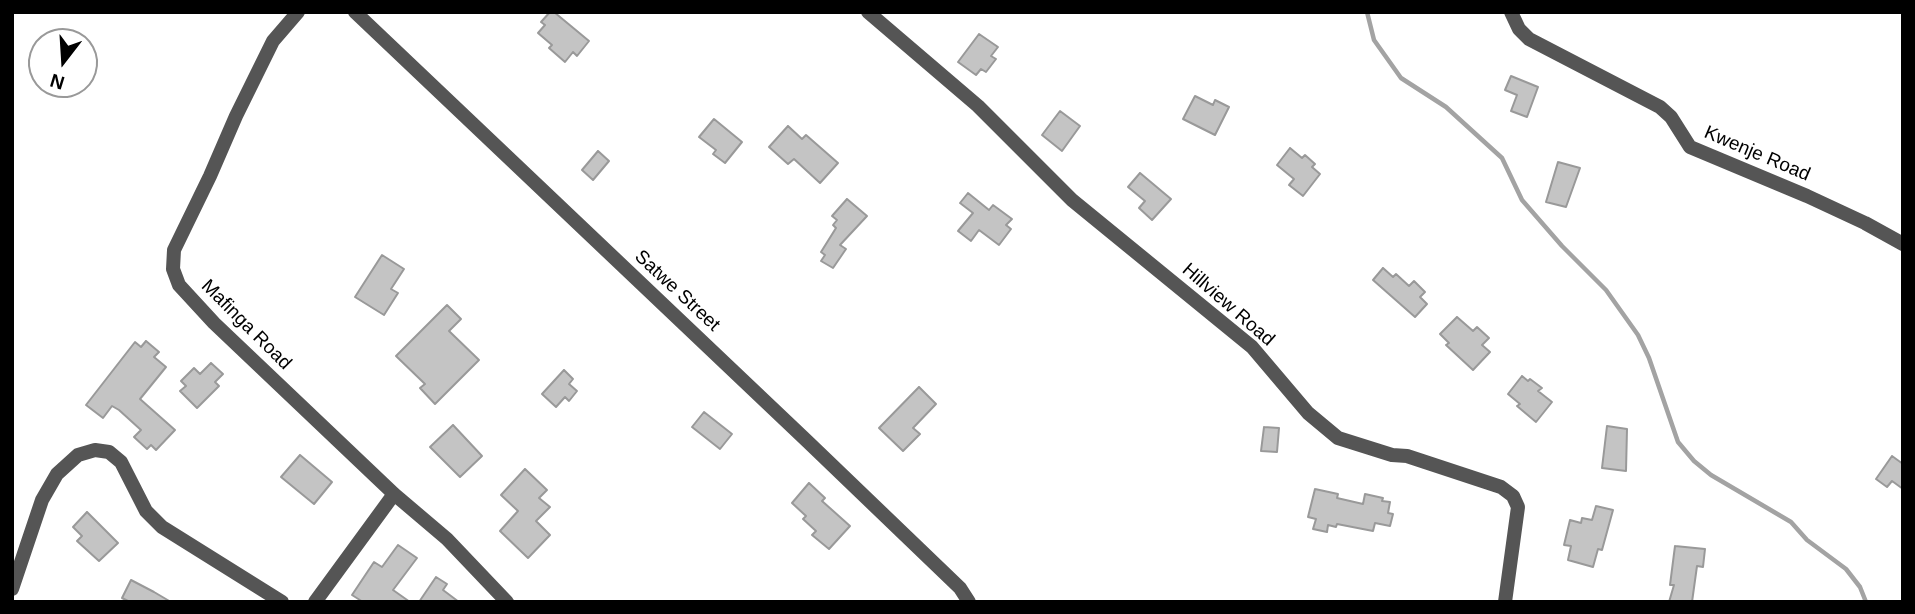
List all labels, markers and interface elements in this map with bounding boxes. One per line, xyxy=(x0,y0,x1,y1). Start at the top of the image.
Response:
north arrow xyxy=(28,28,98,98)
text: N xyxy=(48,70,67,94)
street label: Kwenje Road xyxy=(1701,121,1813,187)
street label: Satwe Street xyxy=(629,246,725,336)
street label: Hillview Road xyxy=(1177,259,1279,351)
street label: Mafinga Road xyxy=(196,275,296,375)

